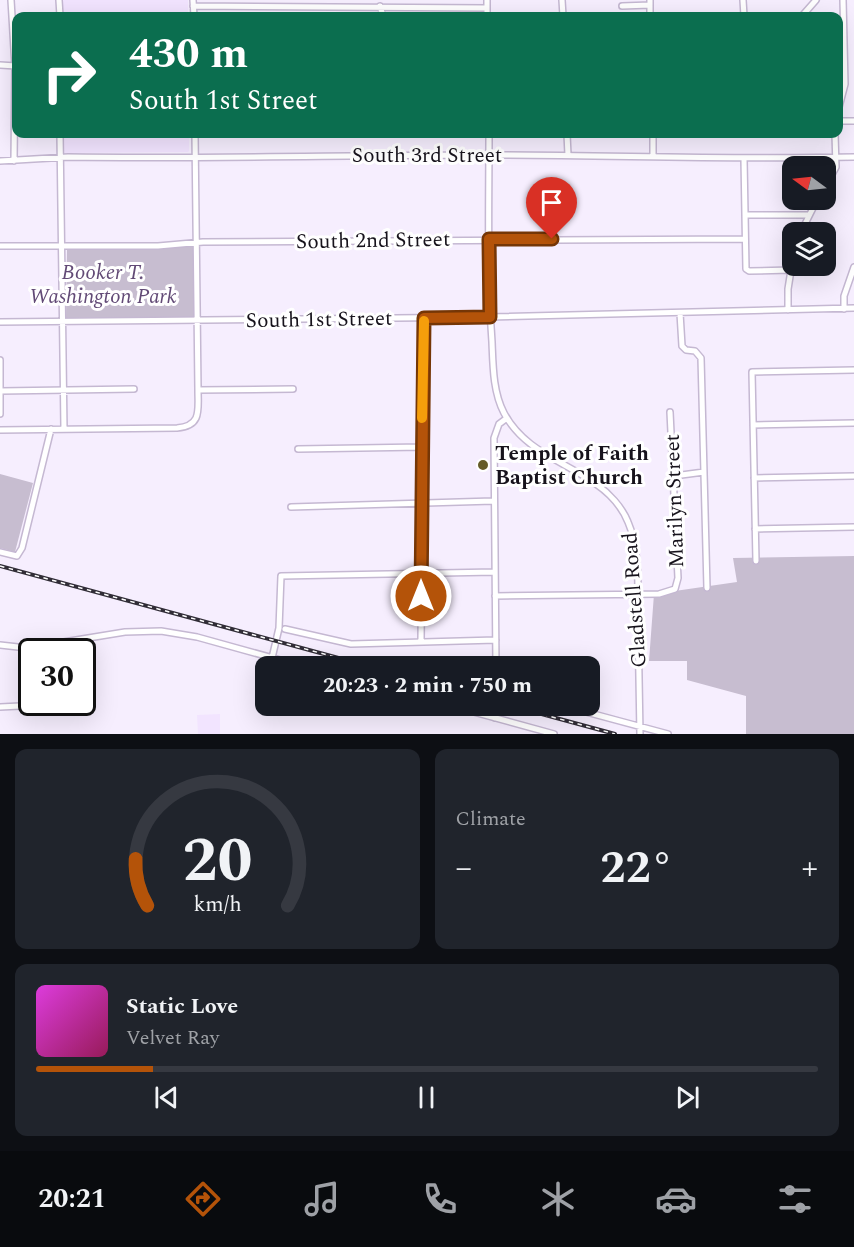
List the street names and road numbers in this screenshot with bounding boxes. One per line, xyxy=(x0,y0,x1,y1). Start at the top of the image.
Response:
street label: South 3rd Street xyxy=(352,140,502,172)
street label: South 2nd Street xyxy=(296,224,450,258)
street label: South 1st Street xyxy=(245,303,393,337)
street label: Marilyn Street xyxy=(657,433,693,569)
street label: Gladstell Road xyxy=(614,531,656,669)

